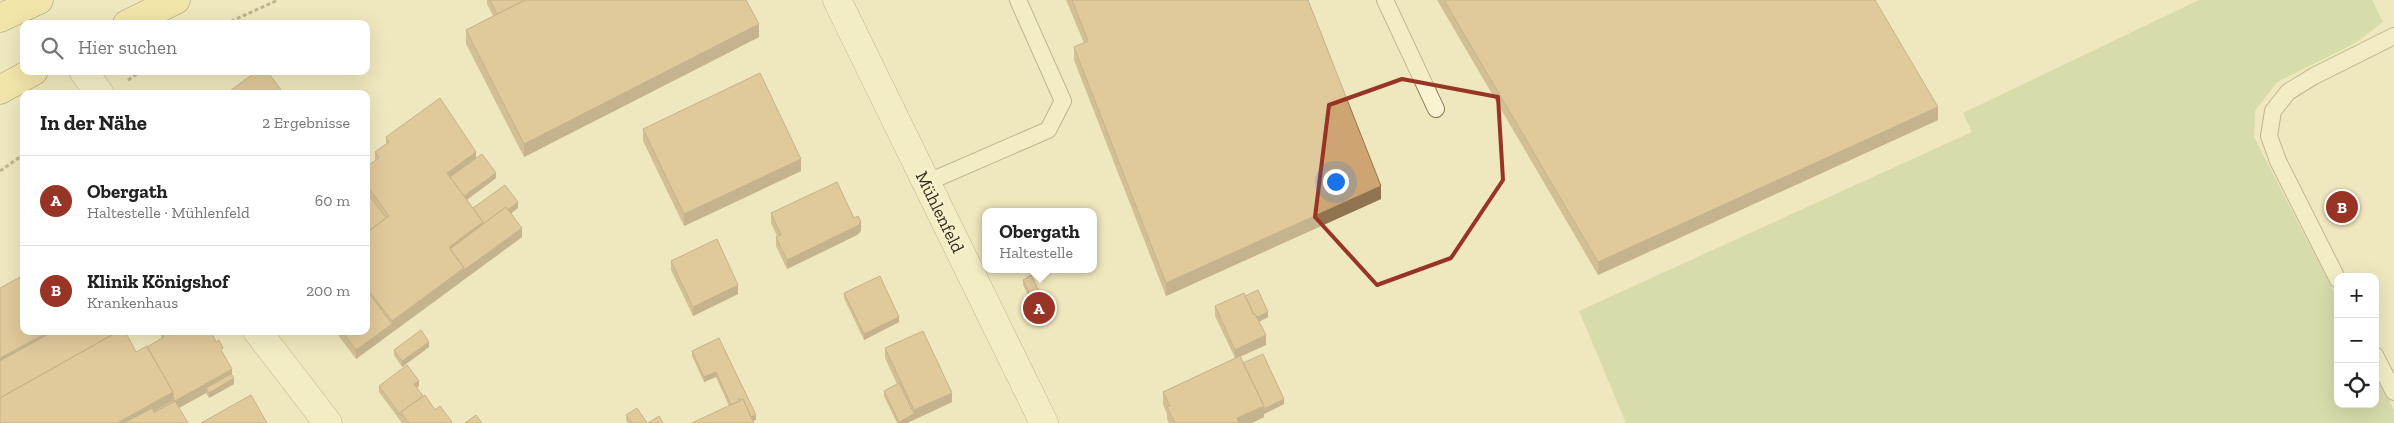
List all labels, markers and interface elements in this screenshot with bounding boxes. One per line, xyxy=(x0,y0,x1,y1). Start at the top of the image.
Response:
search box xyxy=(20,20,370,75)
icon: search xyxy=(38,34,66,62)
text: Hier suchen xyxy=(78,36,177,59)
text: In der Nähe xyxy=(40,110,147,135)
text: 2 Ergebnisse xyxy=(262,113,350,132)
street label: Mühlenfeld xyxy=(911,168,969,256)
your location xyxy=(1323,169,1349,195)
text: Obergath xyxy=(87,180,168,203)
pin: B xyxy=(2326,188,2358,226)
text: A xyxy=(51,191,62,210)
text: 60 m xyxy=(315,191,350,210)
text: Haltestelle · Mühlenfeld xyxy=(87,203,250,222)
popup xyxy=(982,208,1097,273)
text: Obergath xyxy=(999,220,1080,243)
text: Haltestelle xyxy=(999,243,1073,262)
text: Klinik Königshof xyxy=(87,270,228,293)
map controls xyxy=(2334,273,2379,408)
button: + xyxy=(2334,273,2379,318)
text: B xyxy=(51,281,61,300)
text: 200 m xyxy=(306,281,350,300)
pin: A xyxy=(1023,289,1055,327)
text: Krankenhaus xyxy=(87,293,178,312)
button: − xyxy=(2334,318,2379,363)
button: locate xyxy=(2334,363,2379,408)

